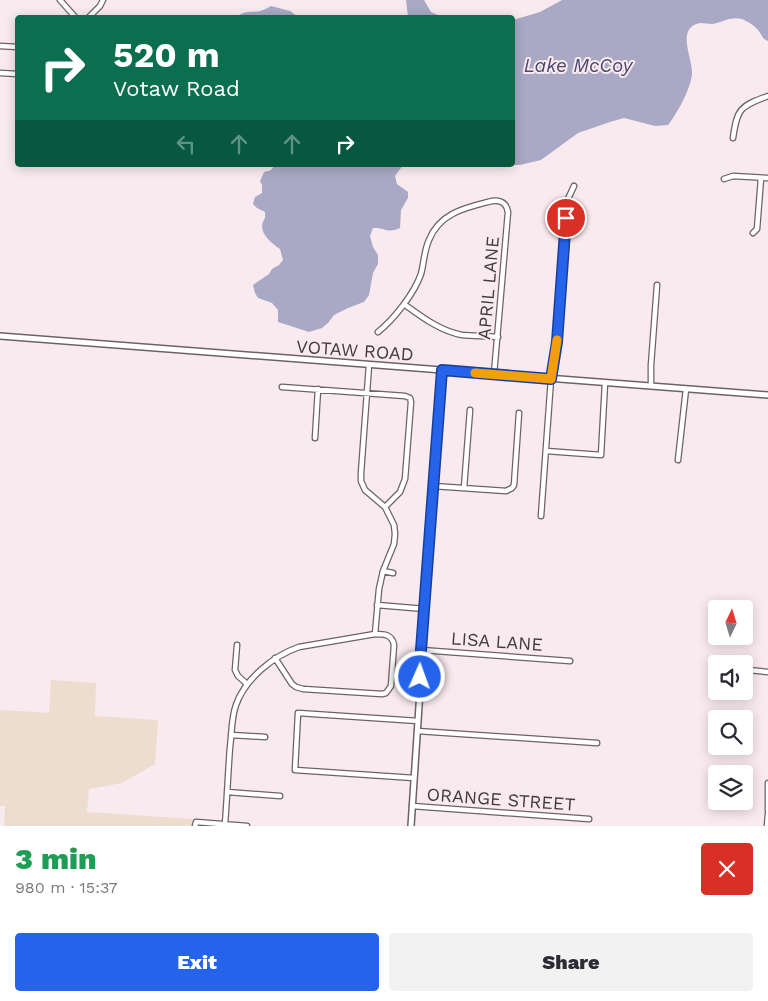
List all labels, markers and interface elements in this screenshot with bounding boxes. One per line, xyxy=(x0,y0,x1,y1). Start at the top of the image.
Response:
text: 520 m xyxy=(113,34,220,76)
icon: right xyxy=(30,35,95,100)
water label: Lake McCoy xyxy=(524,54,634,77)
text: Votaw Road xyxy=(113,76,240,101)
icon: left xyxy=(172,130,200,158)
icon: ahead xyxy=(225,130,253,158)
icon: ahead xyxy=(278,130,306,158)
icon: right xyxy=(331,130,359,158)
pin xyxy=(545,197,587,239)
icon: arrive xyxy=(552,204,580,232)
street label: APRIL LANE xyxy=(473,235,503,341)
street label: VOTAW ROAD xyxy=(296,335,414,365)
north arrow xyxy=(708,600,752,645)
map controls xyxy=(708,600,753,810)
street label: LISA LANE xyxy=(450,627,544,655)
position arrow xyxy=(393,650,445,702)
button: sound xyxy=(708,655,753,700)
button: search xyxy=(708,710,753,755)
button: layers xyxy=(708,765,753,810)
street label: ORANGE STREET xyxy=(426,783,576,815)
text: 3 min xyxy=(15,841,97,876)
button: close xyxy=(701,843,753,895)
text: 980 m · 15:37 xyxy=(15,878,118,897)
button: Exit xyxy=(15,933,379,991)
button: Share xyxy=(389,933,753,991)

